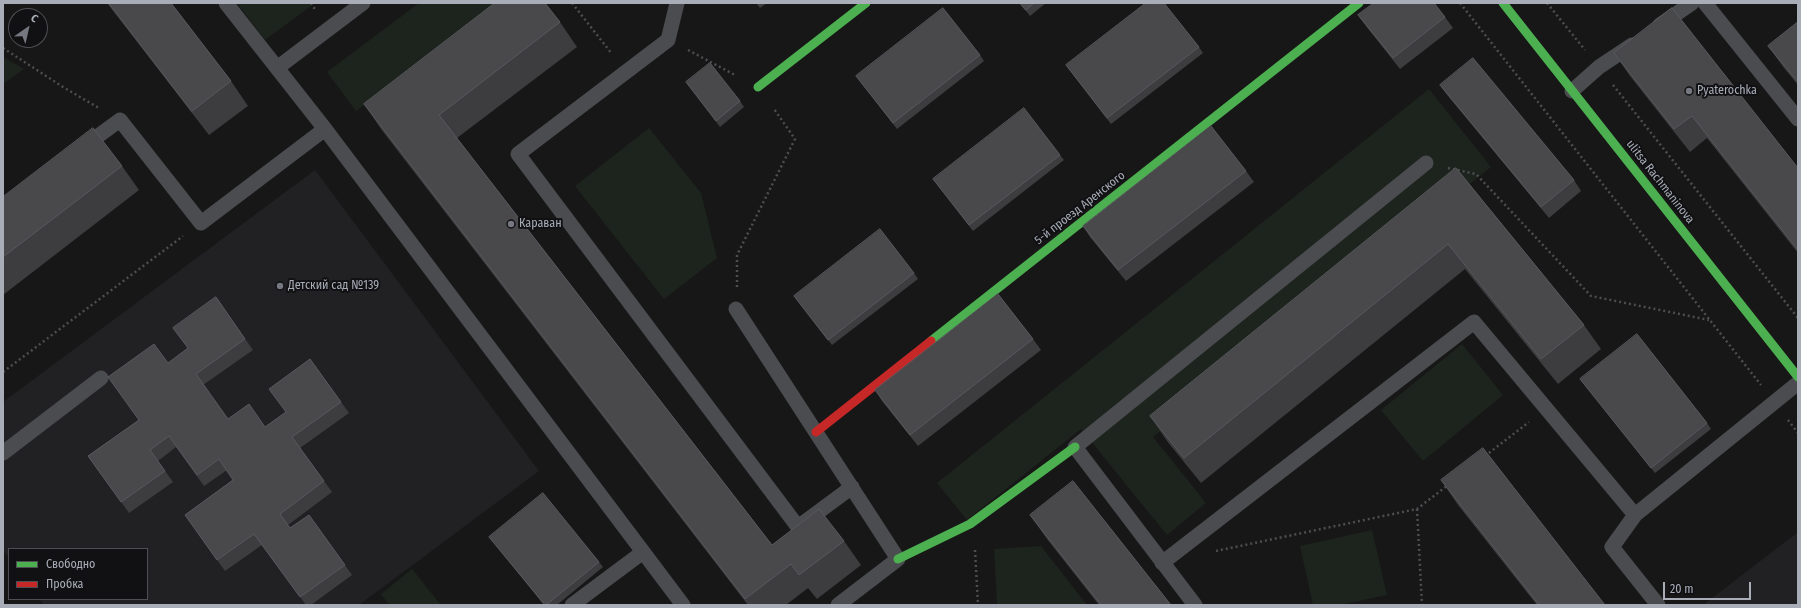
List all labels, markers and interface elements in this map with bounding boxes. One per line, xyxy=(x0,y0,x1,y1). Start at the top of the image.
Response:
north arrow xyxy=(8,8,48,48)
text: С xyxy=(28,11,40,25)
place label: Pyaterochka xyxy=(1697,84,1757,98)
marker: Pyaterochka xyxy=(1684,86,1694,96)
street label: ulitsa Rachmaninova xyxy=(1623,137,1697,227)
street label: 5-й проезд Аренского xyxy=(1032,168,1128,248)
place label: Караван xyxy=(519,217,562,231)
marker: Караван xyxy=(506,219,516,229)
place label: Детский сад №139 xyxy=(288,279,379,293)
marker: Детский сад №139 xyxy=(275,281,285,291)
legend xyxy=(8,548,148,600)
text: Свободно xyxy=(46,557,95,571)
scale bar xyxy=(1665,574,1753,600)
text: Пробка xyxy=(46,577,84,591)
text: 20 m xyxy=(1670,582,1694,596)

